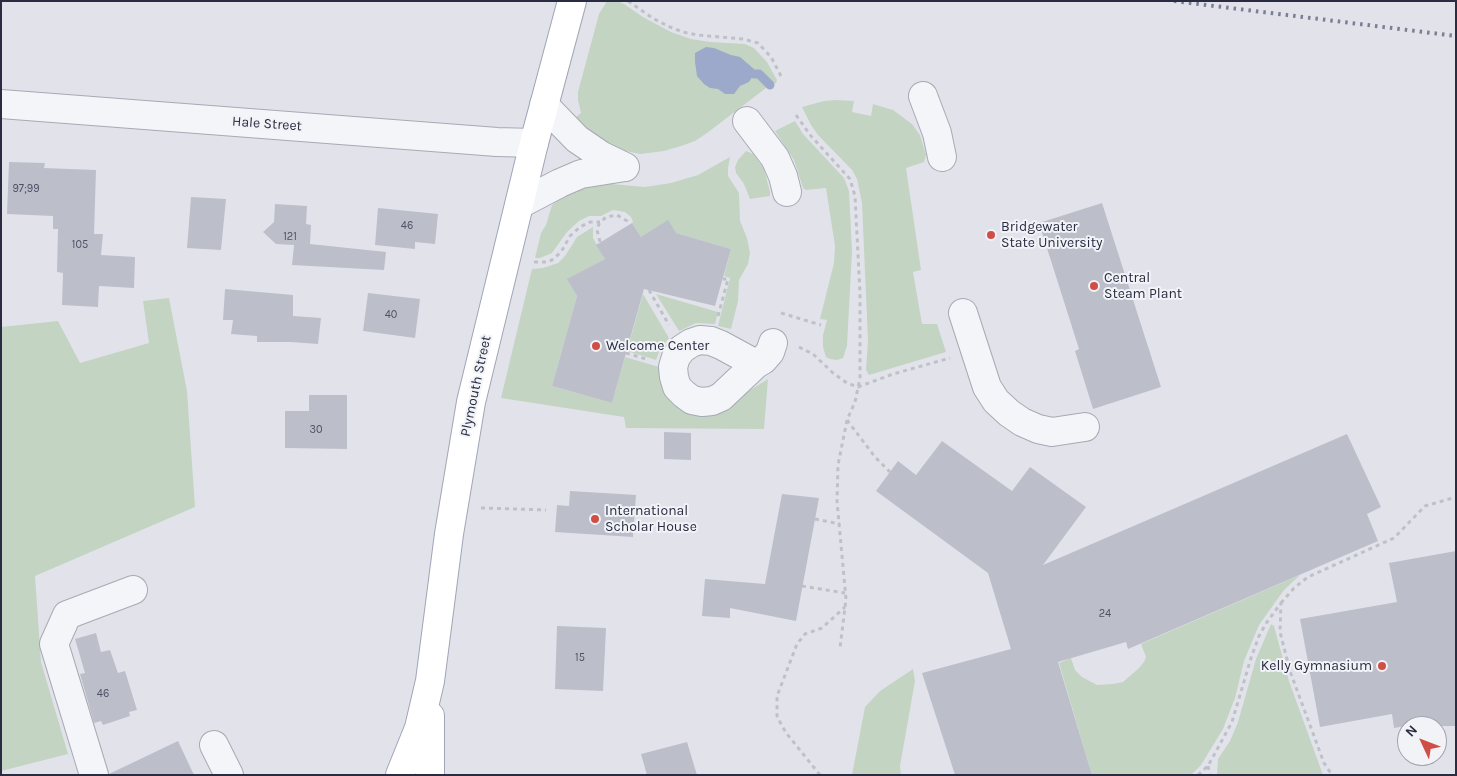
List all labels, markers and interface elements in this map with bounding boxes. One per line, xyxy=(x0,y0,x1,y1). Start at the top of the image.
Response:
street label: Hale Street xyxy=(232,113,302,135)
house number: 97;99 xyxy=(12,182,40,196)
house number: 46 xyxy=(401,219,413,233)
place label: Bridgewater State University xyxy=(1001,219,1103,252)
marker: Bridgewater State University xyxy=(985,229,997,241)
house number: 121 xyxy=(283,230,297,244)
house number: 105 xyxy=(72,238,88,252)
place label: Central Steam Plant xyxy=(1104,270,1182,302)
marker: Central Steam Plant xyxy=(1088,280,1100,292)
house number: 40 xyxy=(385,308,397,322)
street label: Plymouth Street xyxy=(457,334,495,438)
place label: Welcome Center xyxy=(606,338,709,354)
marker: Welcome Center xyxy=(590,340,602,352)
house number: 30 xyxy=(309,423,323,437)
place label: International Scholar House xyxy=(605,503,697,536)
marker: International Scholar House xyxy=(589,513,601,525)
house number: 24 xyxy=(1099,607,1111,621)
house number: 15 xyxy=(575,651,585,665)
place label: Kelly Gymnasium xyxy=(1261,658,1372,674)
marker: Kelly Gymnasium xyxy=(1376,660,1388,672)
house number: 46 xyxy=(97,687,109,701)
north arrow xyxy=(1397,716,1447,766)
text: N xyxy=(1402,722,1421,741)

